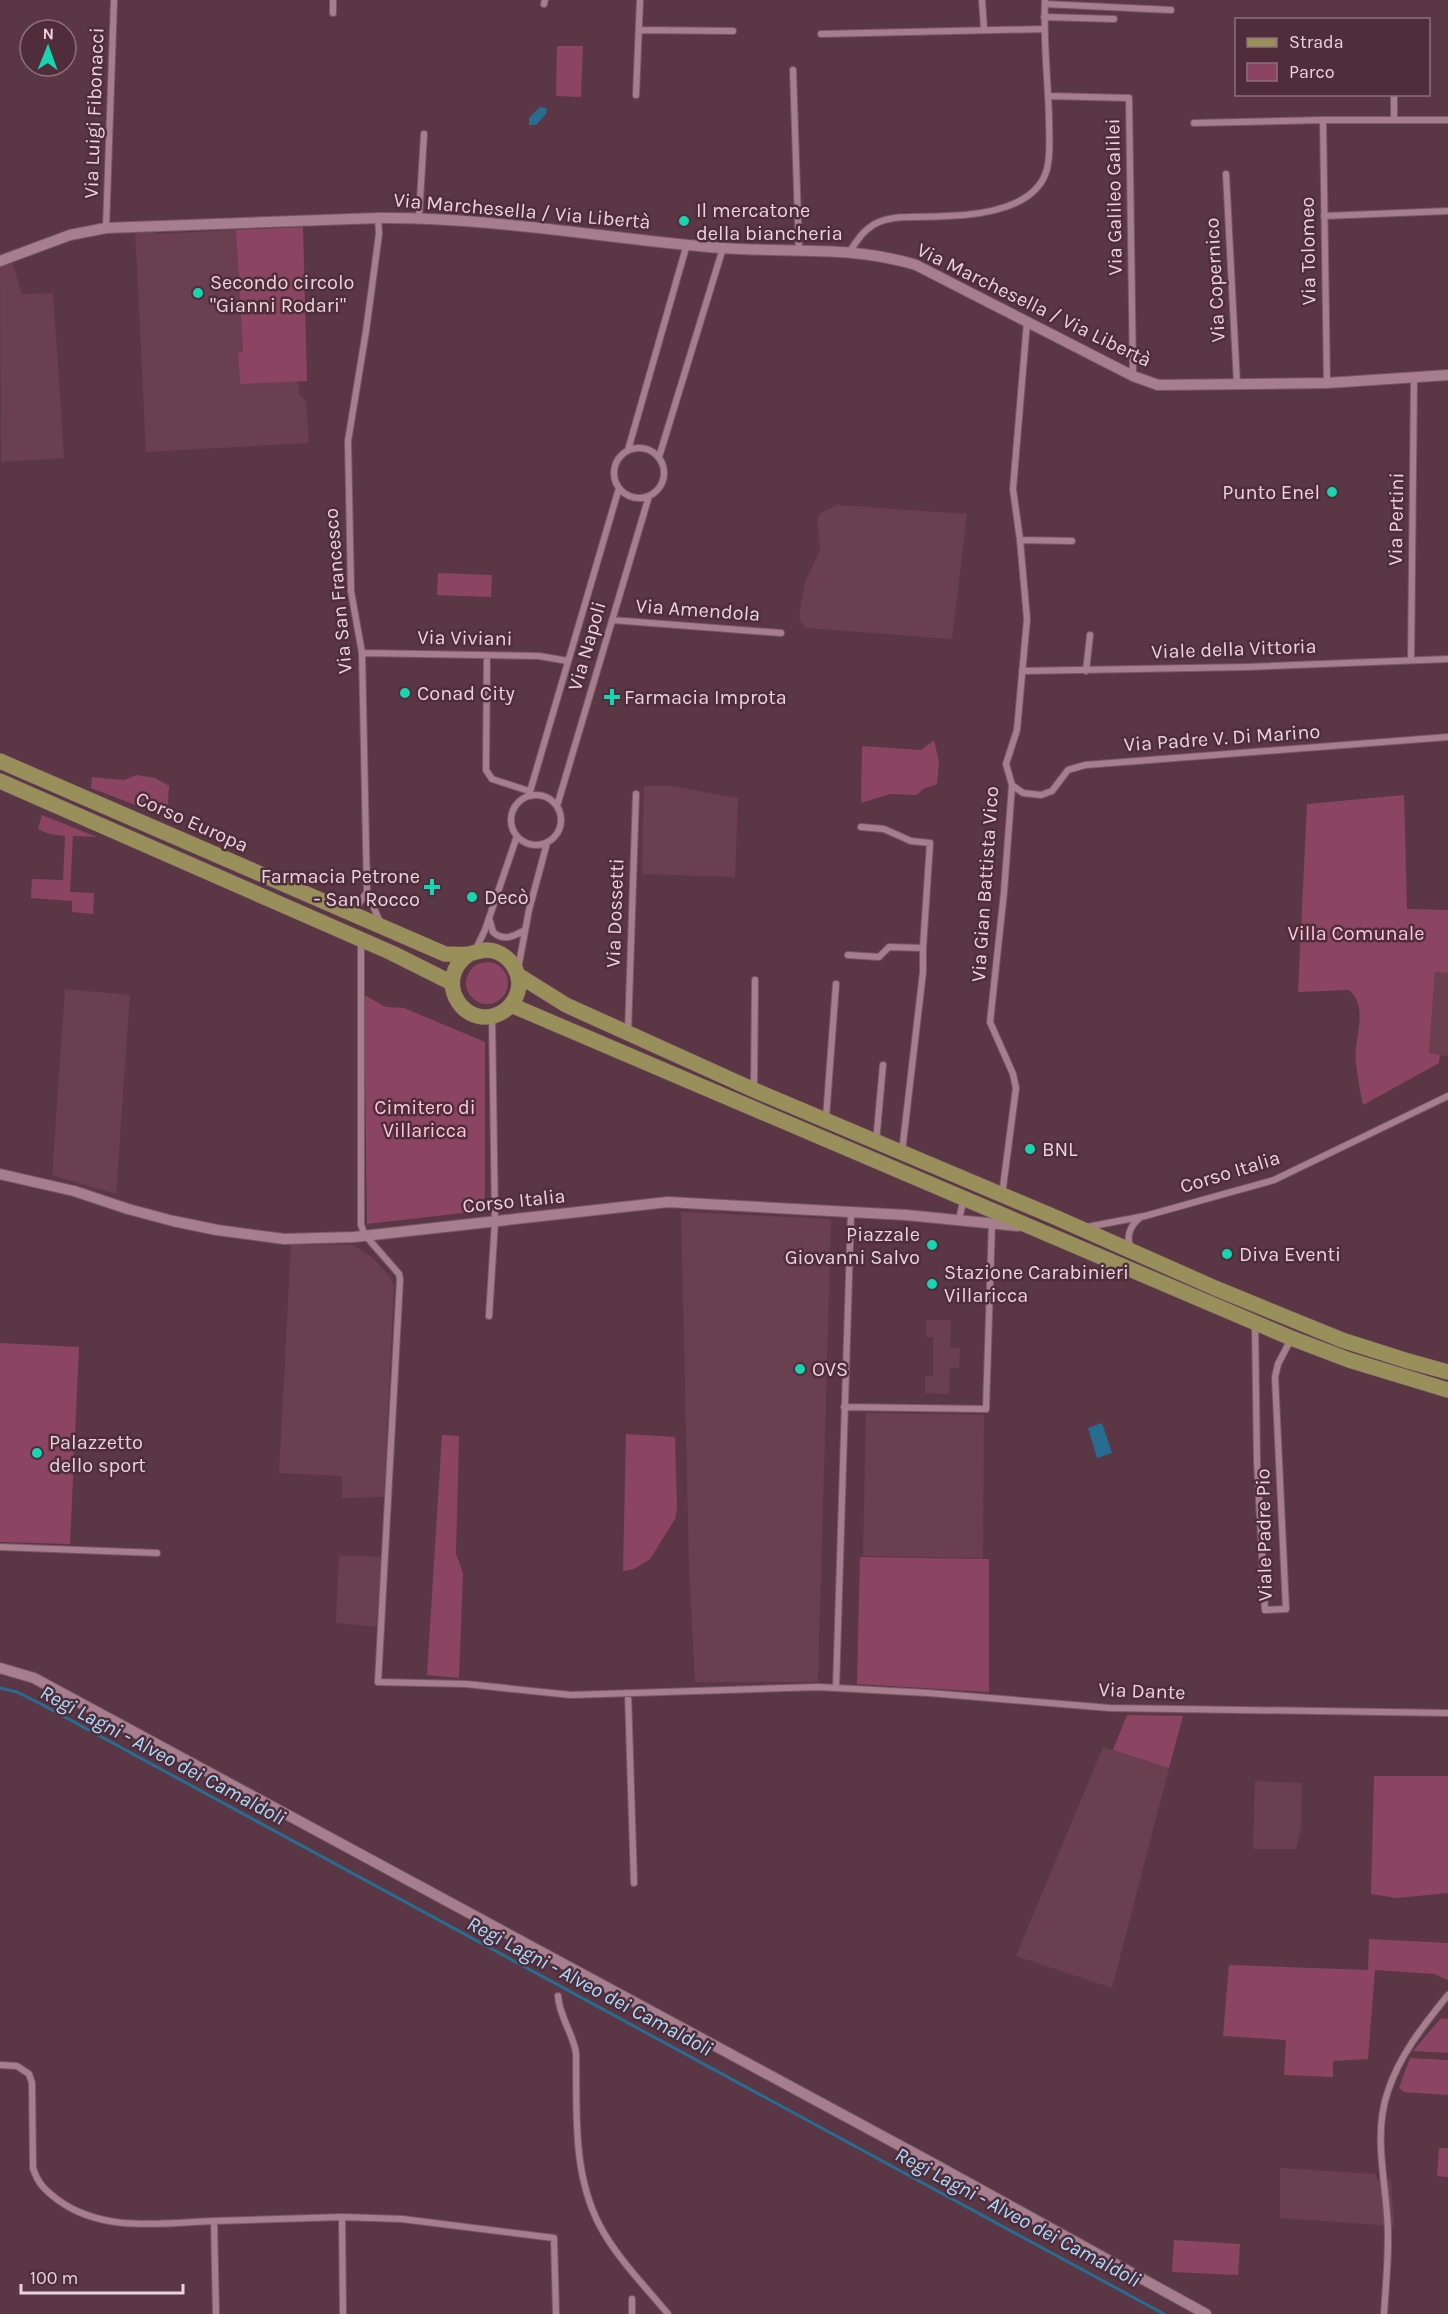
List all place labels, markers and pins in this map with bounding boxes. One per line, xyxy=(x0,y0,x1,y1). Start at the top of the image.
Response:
place label: Il mercatone della biancheria xyxy=(696,199,843,245)
marker: Il mercatone della biancheria xyxy=(677,214,691,228)
place label: Secondo circolo "Gianni Rodari" xyxy=(210,271,355,317)
marker: Secondo circolo "Gianni Rodari" xyxy=(191,286,205,300)
place label: Punto Enel xyxy=(1222,481,1320,504)
marker: Punto Enel xyxy=(1325,485,1339,499)
place label: Conad City xyxy=(417,682,515,705)
marker: Conad City xyxy=(398,686,412,700)
place label: Farmacia Improta xyxy=(624,686,787,709)
marker: Farmacia Improta xyxy=(605,690,619,704)
place label: Farmacia Petrone - San Rocco xyxy=(261,865,420,911)
marker: Farmacia Petrone - San Rocco xyxy=(425,880,439,894)
place label: Decò xyxy=(484,886,529,909)
marker: Decò xyxy=(465,890,479,904)
place label: BNL xyxy=(1042,1138,1078,1161)
marker: BNL xyxy=(1023,1142,1037,1156)
place label: Piazzale Giovanni Salvo xyxy=(785,1223,920,1269)
marker: Piazzale Giovanni Salvo xyxy=(925,1238,939,1252)
place label: Diva Eventi xyxy=(1239,1243,1341,1266)
marker: Diva Eventi xyxy=(1220,1247,1234,1261)
place label: Stazione Carabinieri Villaricca xyxy=(944,1261,1129,1307)
marker: Stazione Carabinieri Villaricca xyxy=(925,1277,939,1291)
place label: OVS xyxy=(812,1358,848,1381)
marker: OVS xyxy=(793,1362,807,1376)
place label: Palazzetto dello sport xyxy=(49,1431,146,1477)
marker: Palazzetto dello sport xyxy=(30,1446,44,1460)

